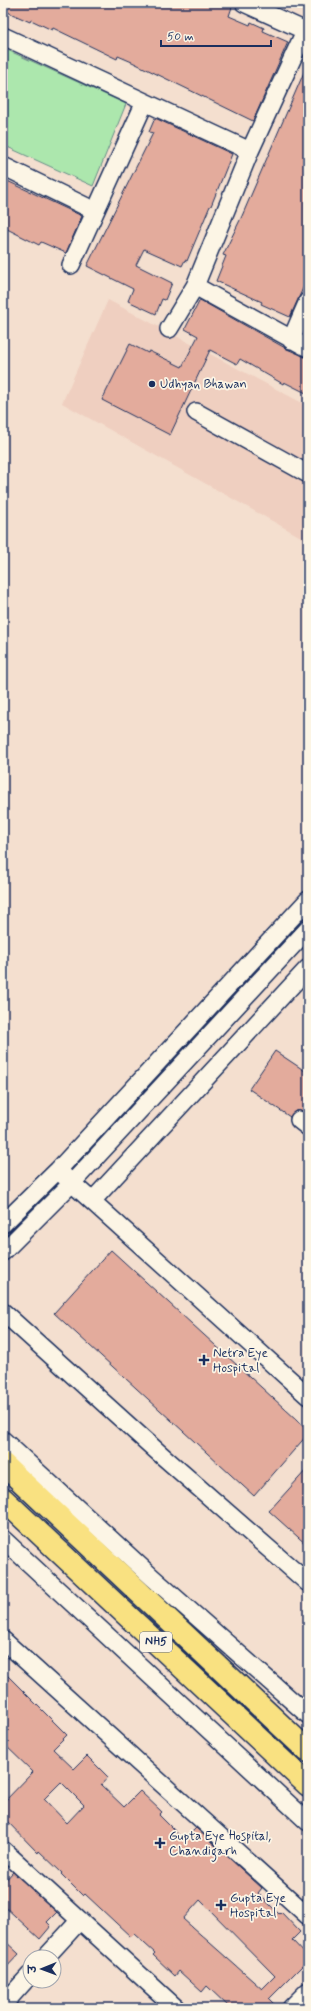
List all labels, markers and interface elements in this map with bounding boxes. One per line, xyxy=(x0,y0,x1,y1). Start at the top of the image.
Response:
scale bar xyxy=(161,22,271,48)
text: 50 m xyxy=(167,29,194,45)
place label: Udhyan Bhawan xyxy=(160,376,247,393)
marker: Udhyan Bhawan xyxy=(147,379,157,389)
place label: Netra Eye Hospital xyxy=(213,1345,268,1377)
marker: Netra Eye Hospital xyxy=(198,1354,210,1366)
road number: NH5 xyxy=(140,1632,172,1652)
place label: Gupta Eye Hospital, Chandigarh xyxy=(169,1828,271,1862)
marker: Gupta Eye Hospital, Chandigarh xyxy=(154,1837,166,1849)
place label: Gupta Eye Hospital xyxy=(230,1890,286,1922)
marker: Gupta Eye Hospital xyxy=(215,1899,227,1911)
north arrow xyxy=(22,1949,62,1989)
text: उ xyxy=(26,1964,40,1974)

